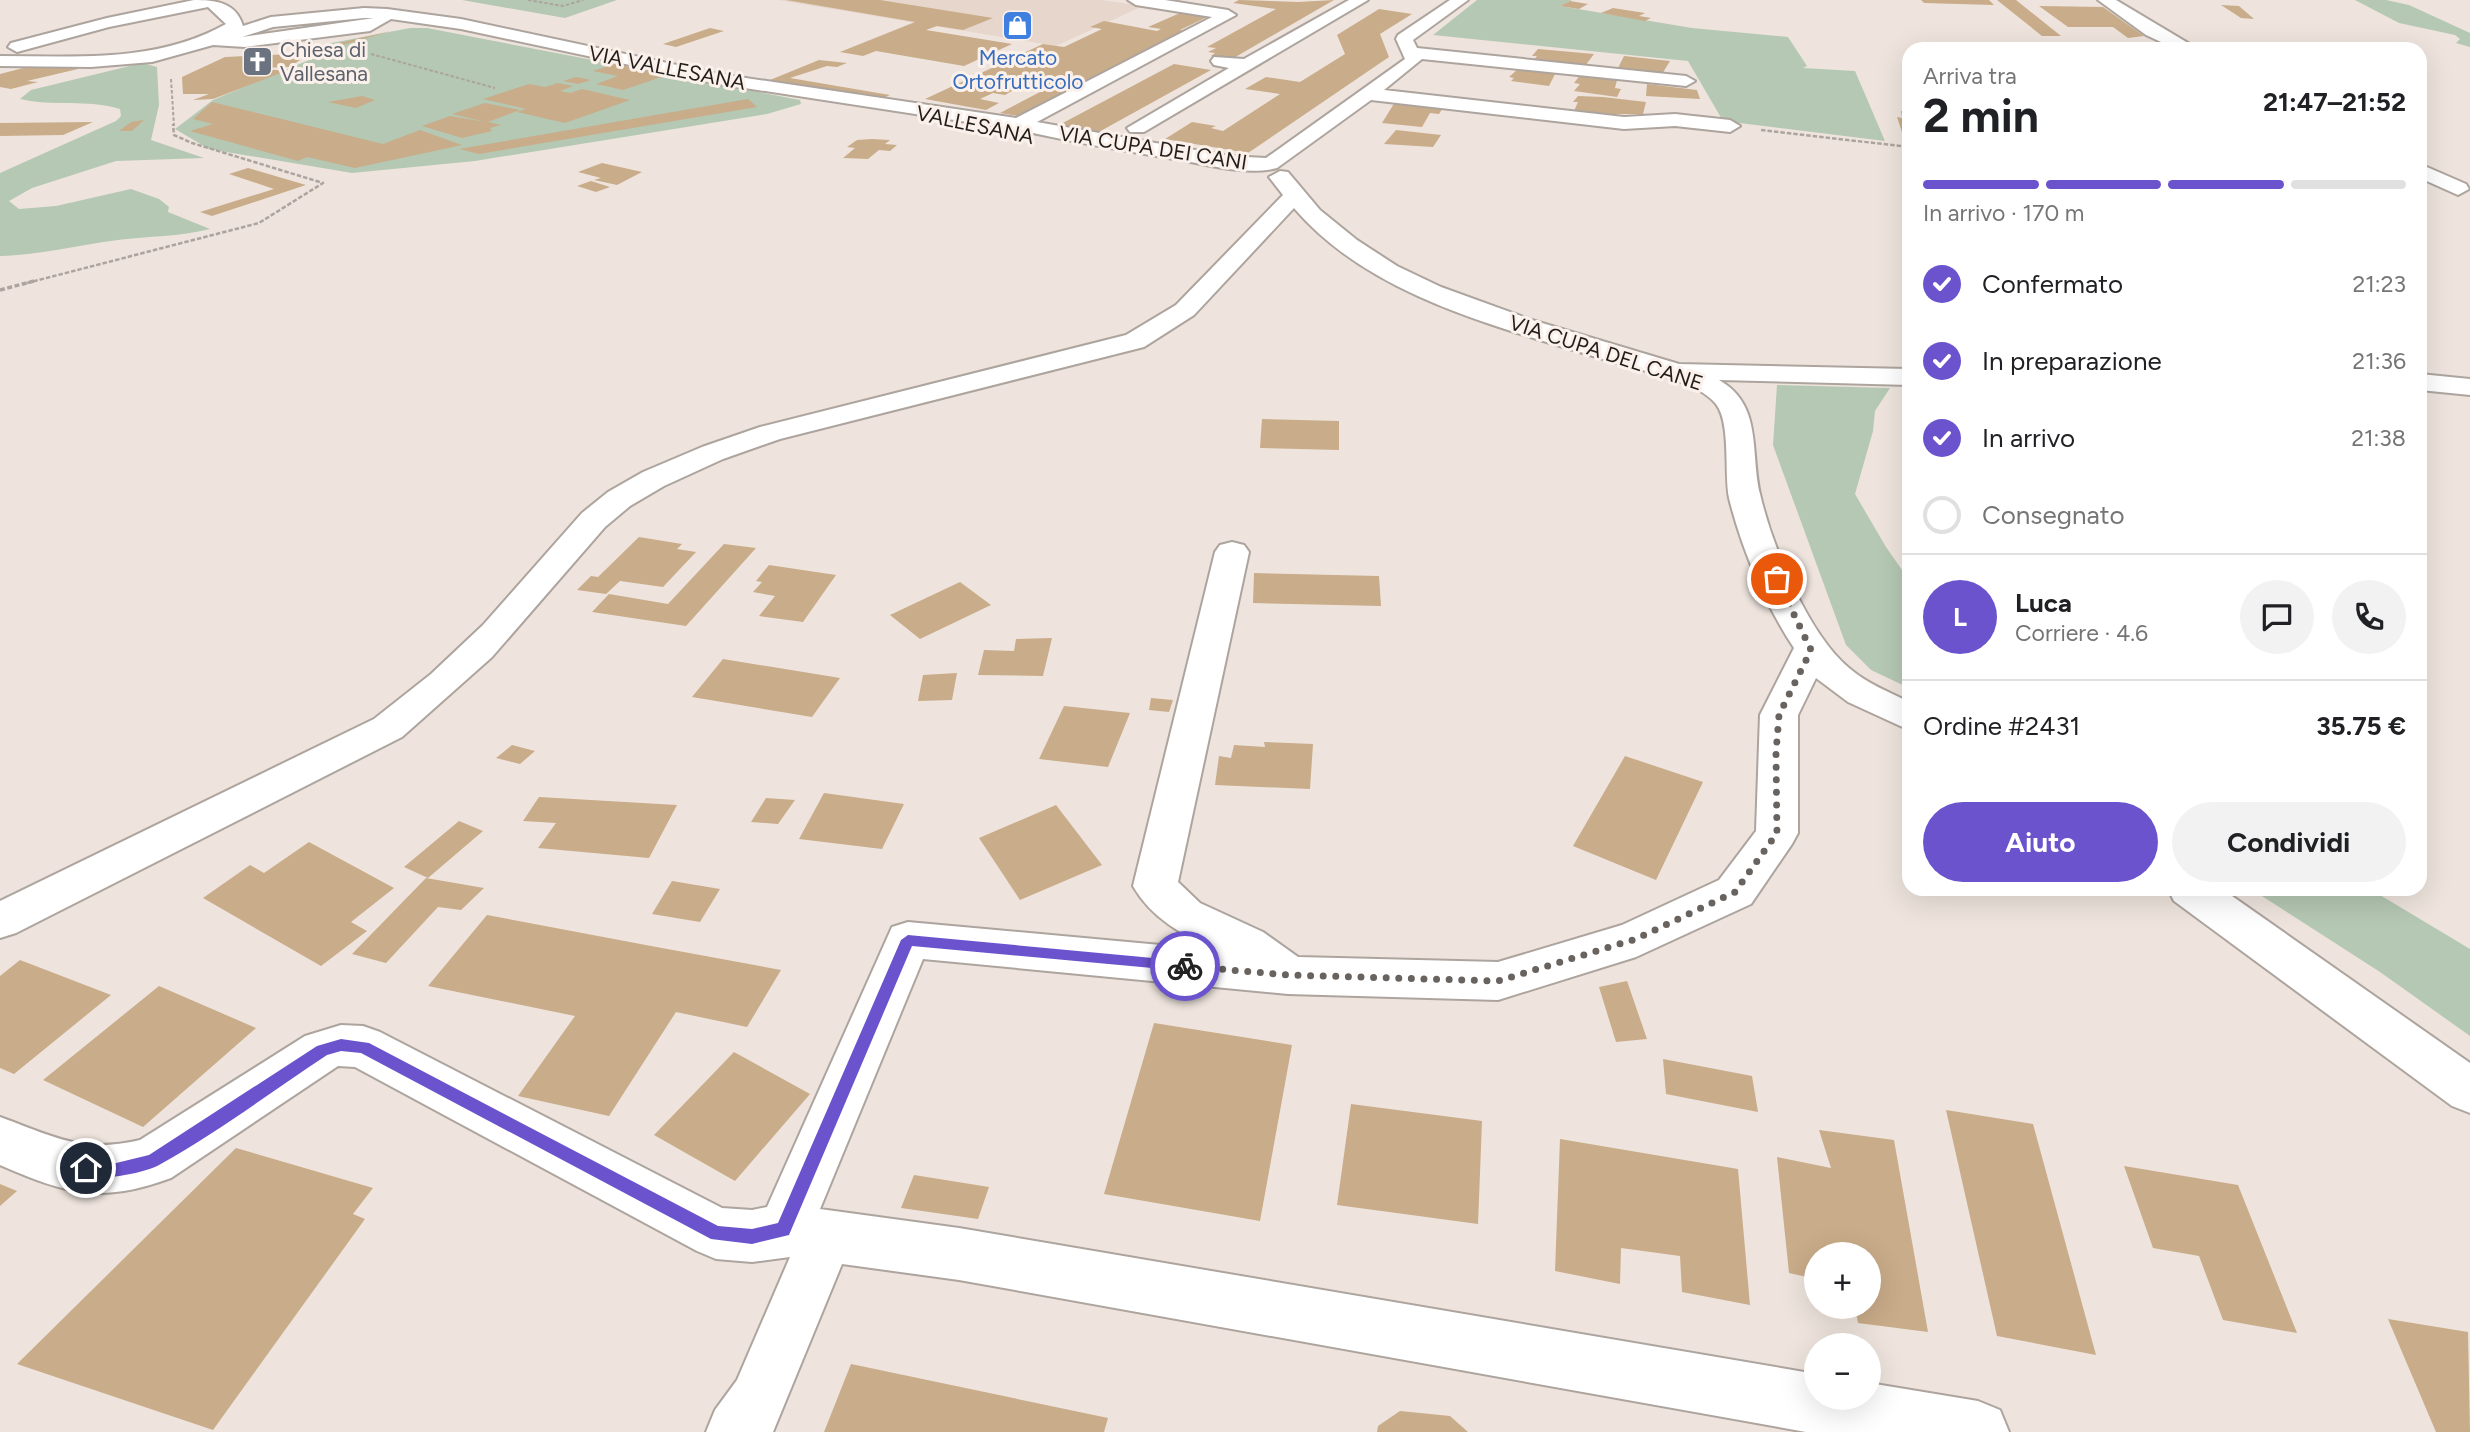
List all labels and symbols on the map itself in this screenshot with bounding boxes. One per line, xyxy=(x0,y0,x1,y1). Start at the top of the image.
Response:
shop icon: Mercato Ortofrutticolo xyxy=(1001,9,1035,43)
place label: Chiesa di Vallesana xyxy=(280,37,368,86)
street label: VIA VALLESANA xyxy=(586,40,748,95)
church icon: Chiesa di Vallesana xyxy=(240,45,274,79)
place label: Mercato Ortofrutticolo xyxy=(952,45,1084,94)
street label: VALLESANA xyxy=(914,100,1036,149)
street label: VIA CUPA DEI CANI xyxy=(1057,120,1249,175)
street label: VIA CUPA DEL CANE xyxy=(1506,309,1706,396)
pin xyxy=(1747,549,1807,609)
courier xyxy=(1150,931,1220,1001)
pin xyxy=(56,1138,116,1198)

